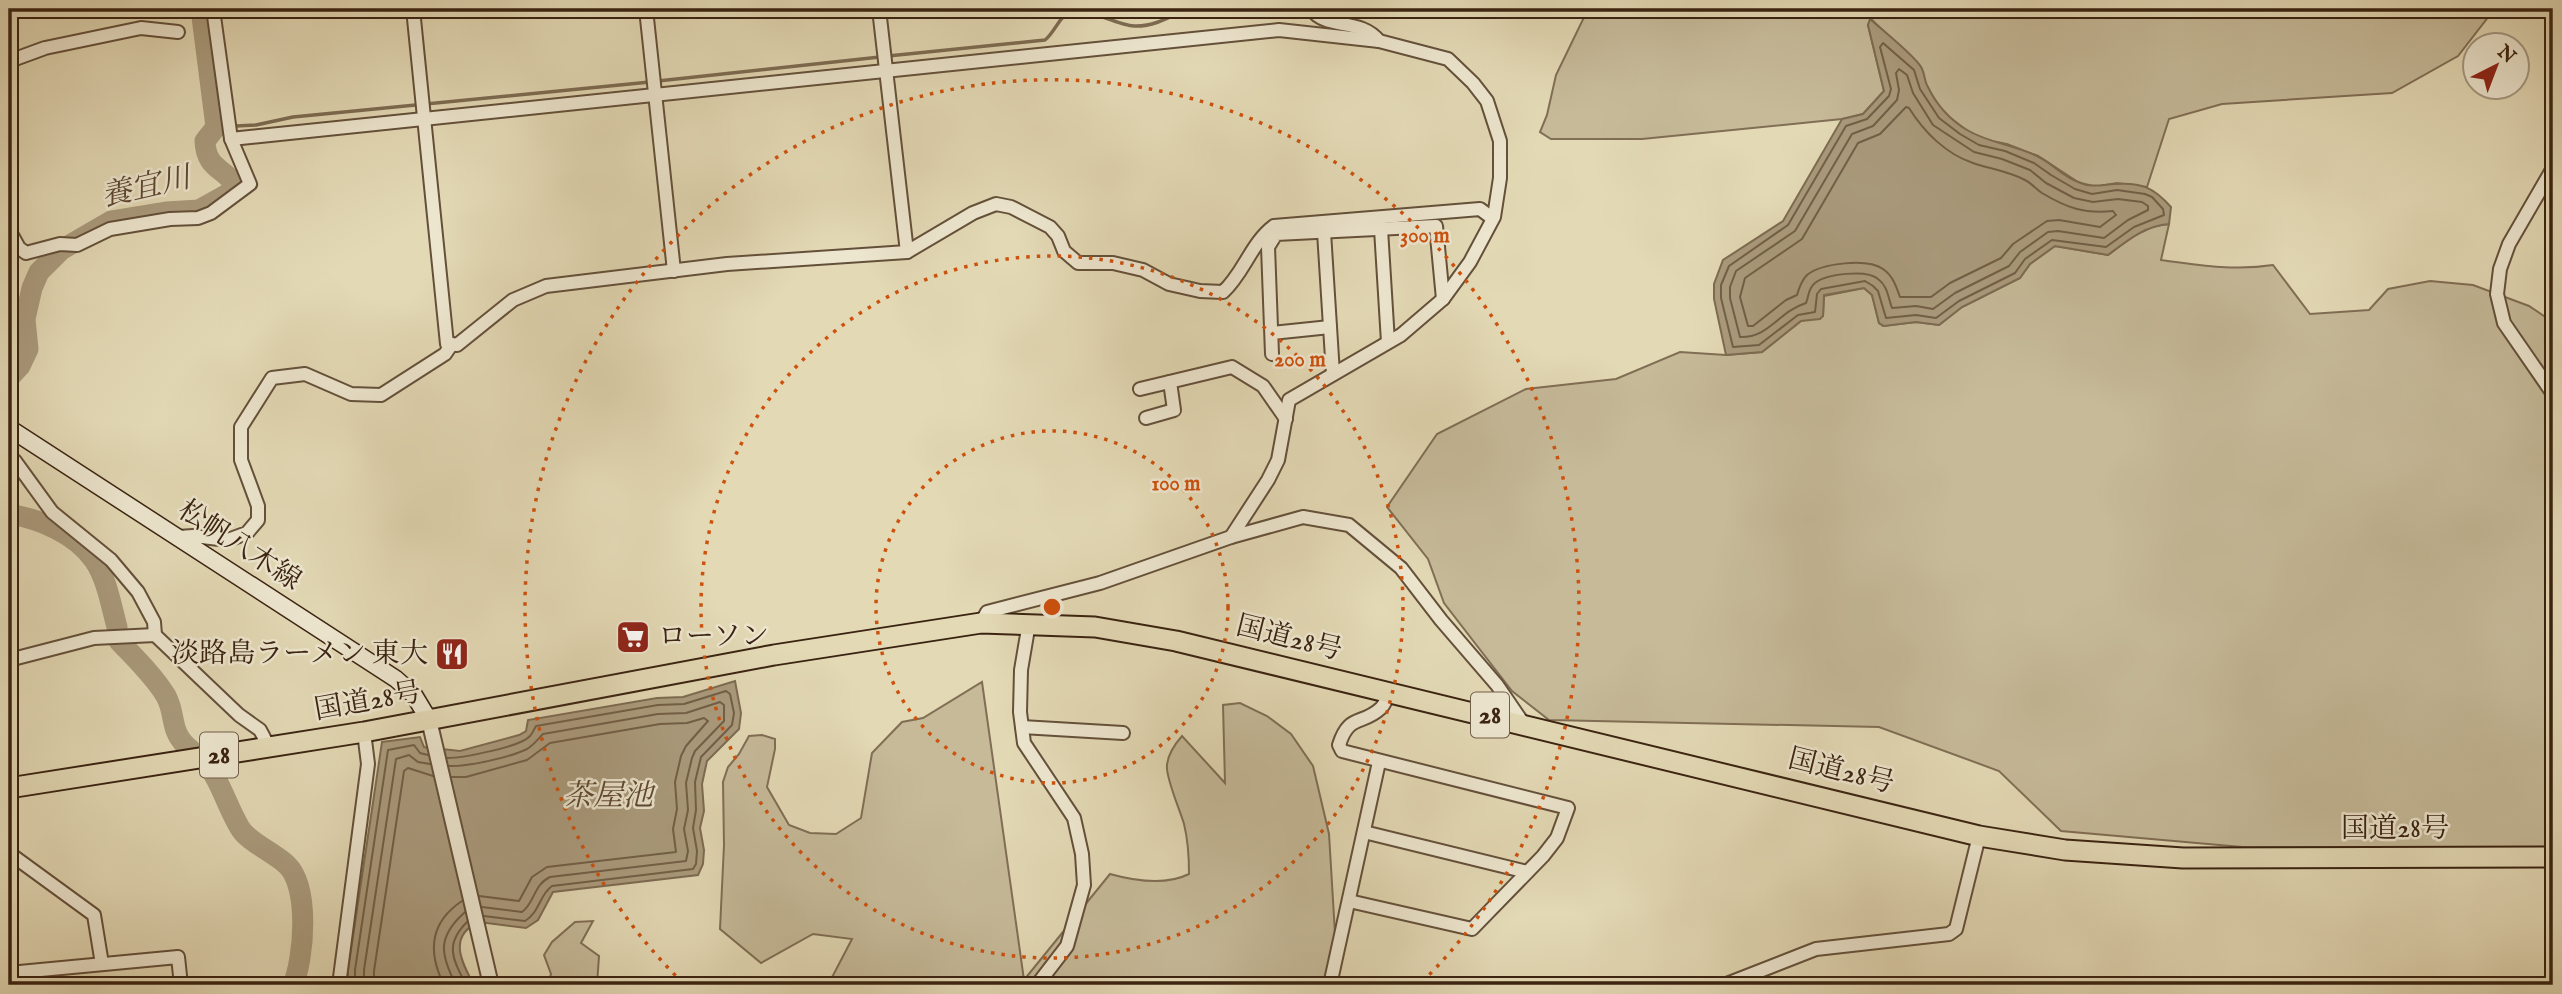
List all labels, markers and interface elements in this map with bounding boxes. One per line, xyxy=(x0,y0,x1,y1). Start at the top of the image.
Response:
north arrow xyxy=(2460,32,2530,102)
text: N xyxy=(2491,40,2521,70)
water label: 養宜川 xyxy=(98,159,197,217)
text: 300 m xyxy=(1400,223,1450,250)
text: 200 m xyxy=(1274,347,1326,374)
text: 100 m xyxy=(1151,471,1201,498)
street label: 松帆八木線 xyxy=(171,493,307,599)
centre of rings xyxy=(1040,595,1064,619)
street label: 国道28号 xyxy=(1232,609,1346,669)
supermarket icon: ローソン xyxy=(614,618,652,656)
place label: ローソン xyxy=(658,620,769,655)
restaurant icon: 淡路島ラーメン 東大 xyxy=(433,635,471,673)
place label: 淡路島ラーメン 東大 xyxy=(171,637,428,672)
street label: 国道28号 xyxy=(312,675,424,729)
road number: 28 xyxy=(1471,692,1509,737)
road number: 28 xyxy=(200,733,238,778)
street label: 国道28号 xyxy=(1784,742,1898,802)
water label: 茶屋池 xyxy=(563,778,656,816)
street label: 国道28号 xyxy=(2341,812,2449,847)

